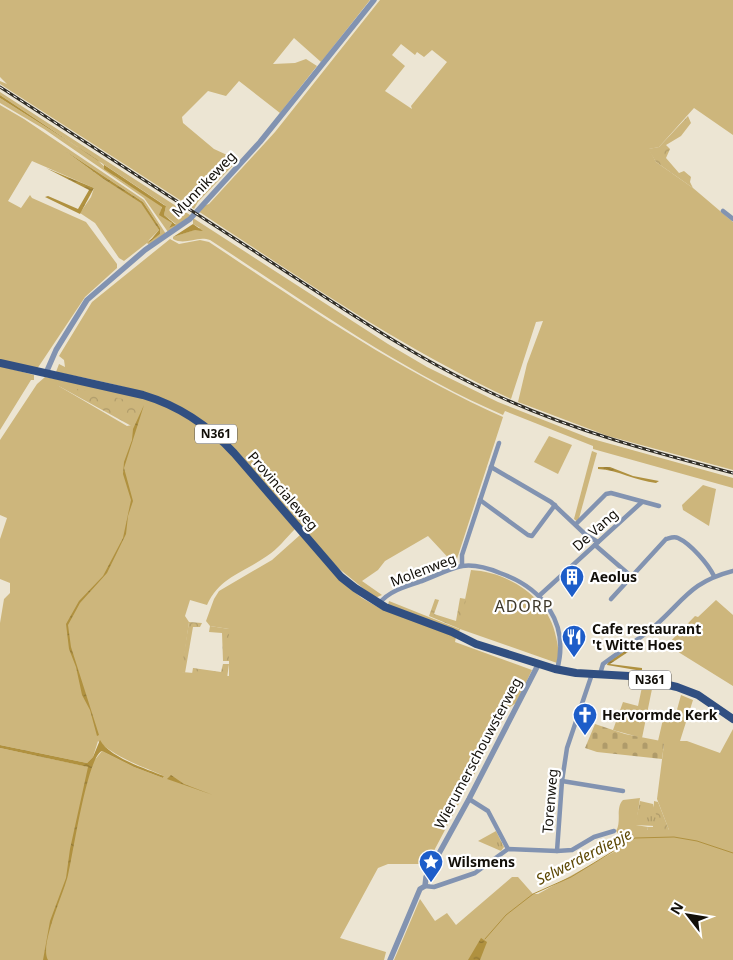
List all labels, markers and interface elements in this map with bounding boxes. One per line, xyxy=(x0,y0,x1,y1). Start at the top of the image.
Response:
street label: Munnikeweg xyxy=(167,147,240,221)
road number: N361 xyxy=(195,424,237,444)
street label: Provincialeweg xyxy=(244,447,323,534)
street label: De Vang xyxy=(568,504,621,555)
street label: Molenweg xyxy=(387,548,458,591)
building icon: Aeolus xyxy=(559,564,585,598)
place label: Aeolus xyxy=(590,567,637,586)
district label: ADORP xyxy=(494,595,554,617)
place label: Cafe restaurant 't Witte Hoes xyxy=(592,619,701,654)
restaurant icon: Cafe restaurant 't Witte Hoes xyxy=(561,624,587,658)
road number: N361 xyxy=(629,670,671,690)
street label: Wierumerschouwsterweg xyxy=(430,674,526,832)
church icon: Hervormde Kerk xyxy=(572,702,598,736)
place label: Hervormde Kerk xyxy=(602,705,718,724)
street label: Torenweg xyxy=(537,768,562,834)
water label: Selwerderdiepje xyxy=(532,823,635,889)
place icon: Wilsmens xyxy=(418,849,444,883)
place label: Wilsmens xyxy=(448,852,515,871)
north arrow xyxy=(663,890,713,940)
text: N xyxy=(665,898,688,918)

